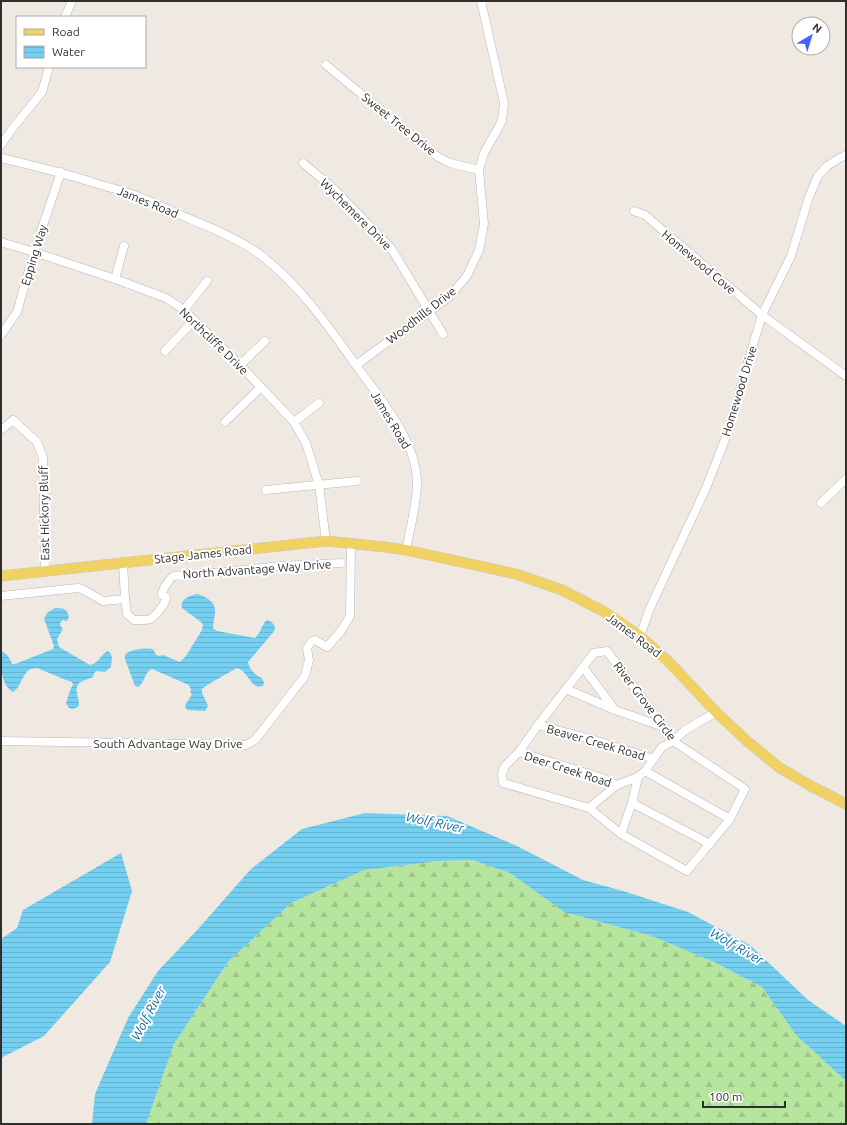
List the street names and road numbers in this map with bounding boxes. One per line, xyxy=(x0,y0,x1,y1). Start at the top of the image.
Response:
street label: Sweet Tree Drive xyxy=(359,90,439,158)
street label: Wychemere Drive xyxy=(318,176,394,252)
street label: James Road xyxy=(116,184,180,220)
street label: Epping Way xyxy=(19,223,49,287)
street label: Homewood Cove xyxy=(659,227,739,297)
street label: Woodhills Drive xyxy=(384,284,458,346)
street label: Northcliffe Drive xyxy=(177,305,251,377)
street label: Homewood Drive xyxy=(719,344,759,438)
street label: James Road xyxy=(369,389,413,451)
street label: East Hickory Bluff xyxy=(37,464,51,561)
street label: Stage James Road xyxy=(154,542,252,566)
street label: North Advantage Way Drive xyxy=(182,557,332,581)
street label: James Road xyxy=(604,610,664,660)
street label: River Grove Circle xyxy=(611,659,679,743)
street label: Beaver Creek Road xyxy=(545,722,647,762)
street label: South Advantage Way Drive xyxy=(93,737,243,750)
street label: Deer Creek Road xyxy=(523,749,613,789)

